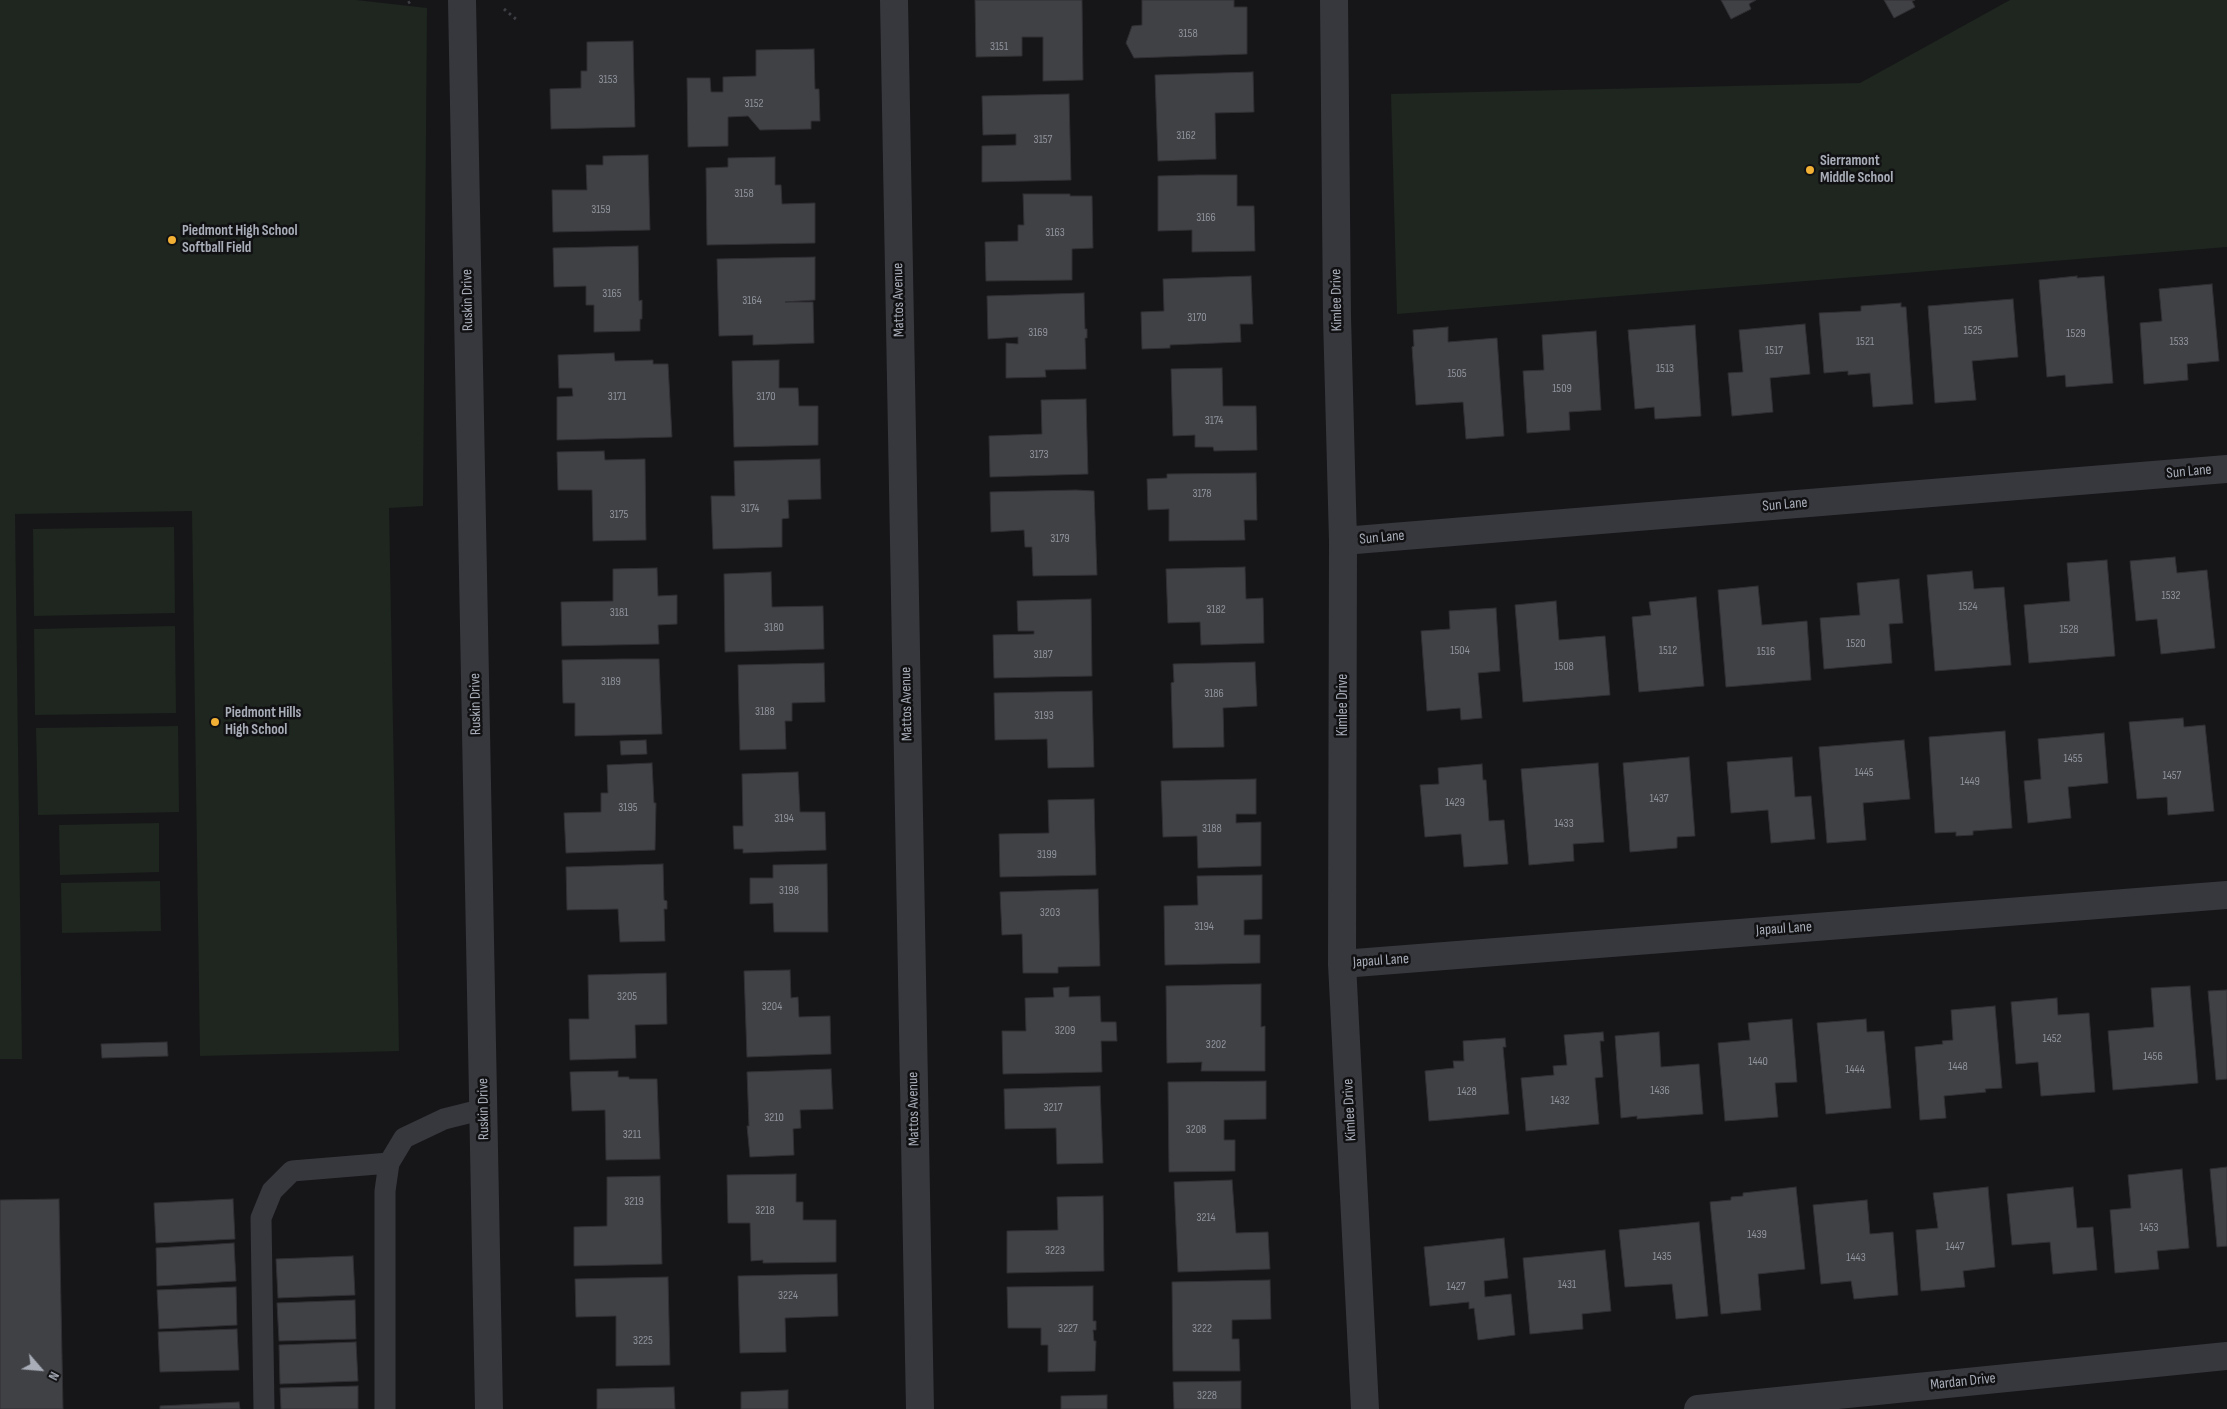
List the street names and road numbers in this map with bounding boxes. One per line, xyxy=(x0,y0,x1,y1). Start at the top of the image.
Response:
street label: Mattos Avenue xyxy=(889,263,909,337)
street label: Ruskin Drive xyxy=(458,269,478,331)
street label: Kimlee Drive xyxy=(1327,269,1347,331)
street label: Sun Lane xyxy=(2166,461,2212,483)
street label: Sun Lane xyxy=(1762,494,1808,516)
street label: Sun Lane xyxy=(1359,527,1405,549)
street label: Mattos Avenue xyxy=(897,667,917,741)
street label: Ruskin Drive xyxy=(466,673,486,735)
street label: Kimlee Drive xyxy=(1334,674,1352,736)
street label: Japaul Lane xyxy=(1755,918,1813,940)
street label: Japaul Lane xyxy=(1352,950,1410,972)
street label: Mattos Avenue xyxy=(904,1072,924,1146)
street label: Ruskin Drive xyxy=(474,1078,494,1140)
street label: Kimlee Drive xyxy=(1339,1078,1361,1142)
street label: Mardan Drive xyxy=(1929,1370,1997,1394)

